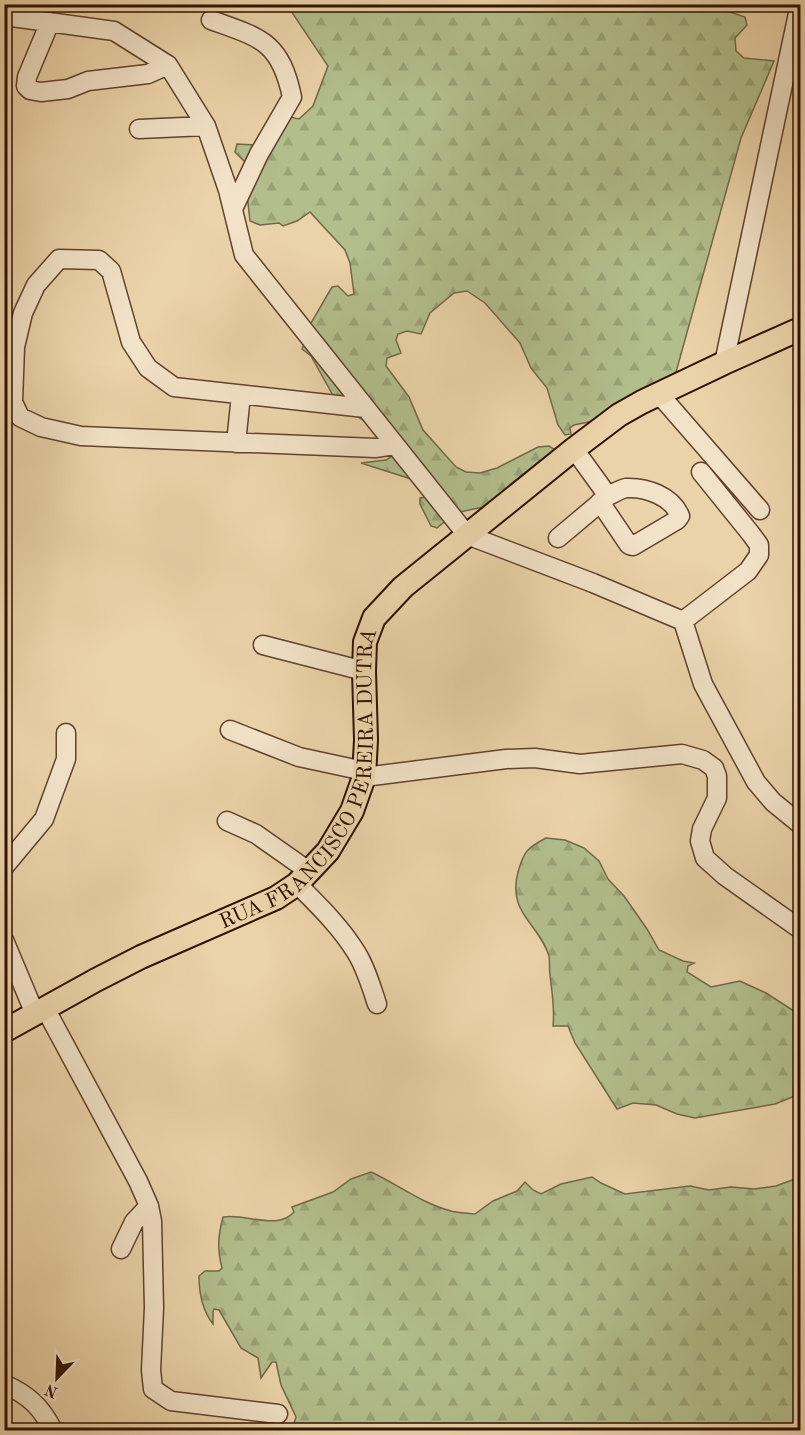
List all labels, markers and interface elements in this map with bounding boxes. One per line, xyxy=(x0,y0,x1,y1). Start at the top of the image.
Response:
street label: RUA FRANCISCO PEREIRA DUTRA xyxy=(217,625,381,933)
north arrow xyxy=(27,1348,87,1408)
text: N xyxy=(42,1380,61,1400)

